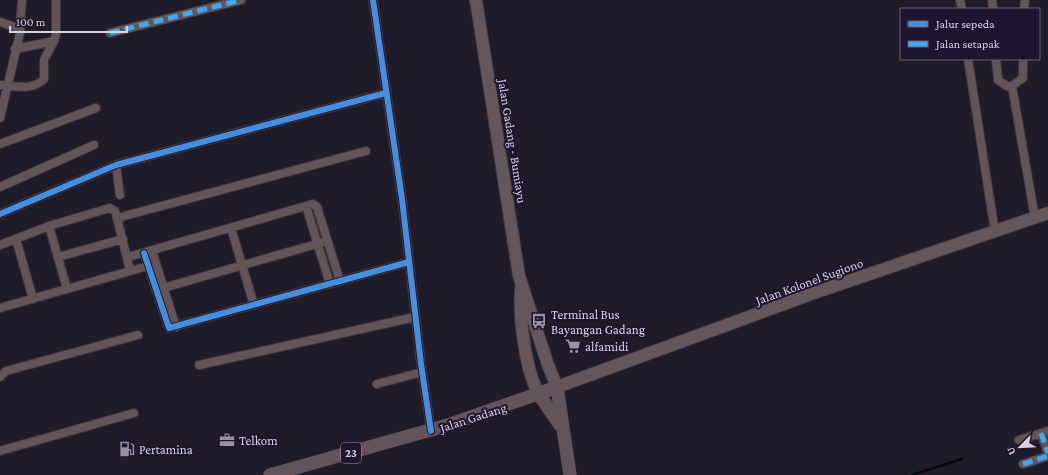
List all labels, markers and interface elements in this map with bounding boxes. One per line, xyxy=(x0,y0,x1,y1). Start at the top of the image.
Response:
scale bar xyxy=(10,8,127,34)
legend xyxy=(900,8,1040,60)
text: 100 m xyxy=(16,15,46,29)
text: Jalur sepeda xyxy=(935,17,995,31)
text: Jalan setapak xyxy=(935,37,1000,51)
street label: Jalan Gadang - Bumiayu xyxy=(495,77,530,204)
street label: Jalan Kolonel Sugiono xyxy=(752,255,865,308)
place label: Terminal Bus Bayangan Gadang xyxy=(551,307,646,337)
bus stop icon: Terminal Bus Bayangan Gadang xyxy=(530,312,548,330)
supermarket icon: alfamidi xyxy=(564,337,582,355)
place label: alfamidi xyxy=(585,339,629,354)
street label: Jalan Gadang xyxy=(437,399,509,436)
north arrow xyxy=(1000,427,1040,467)
office icon: Telkom xyxy=(218,431,236,449)
place label: Telkom xyxy=(239,433,278,448)
fuel station icon: Pertamina xyxy=(118,440,136,458)
place label: Pertamina xyxy=(139,442,193,457)
road number: 23 xyxy=(341,443,361,463)
text: U xyxy=(1004,445,1018,457)

